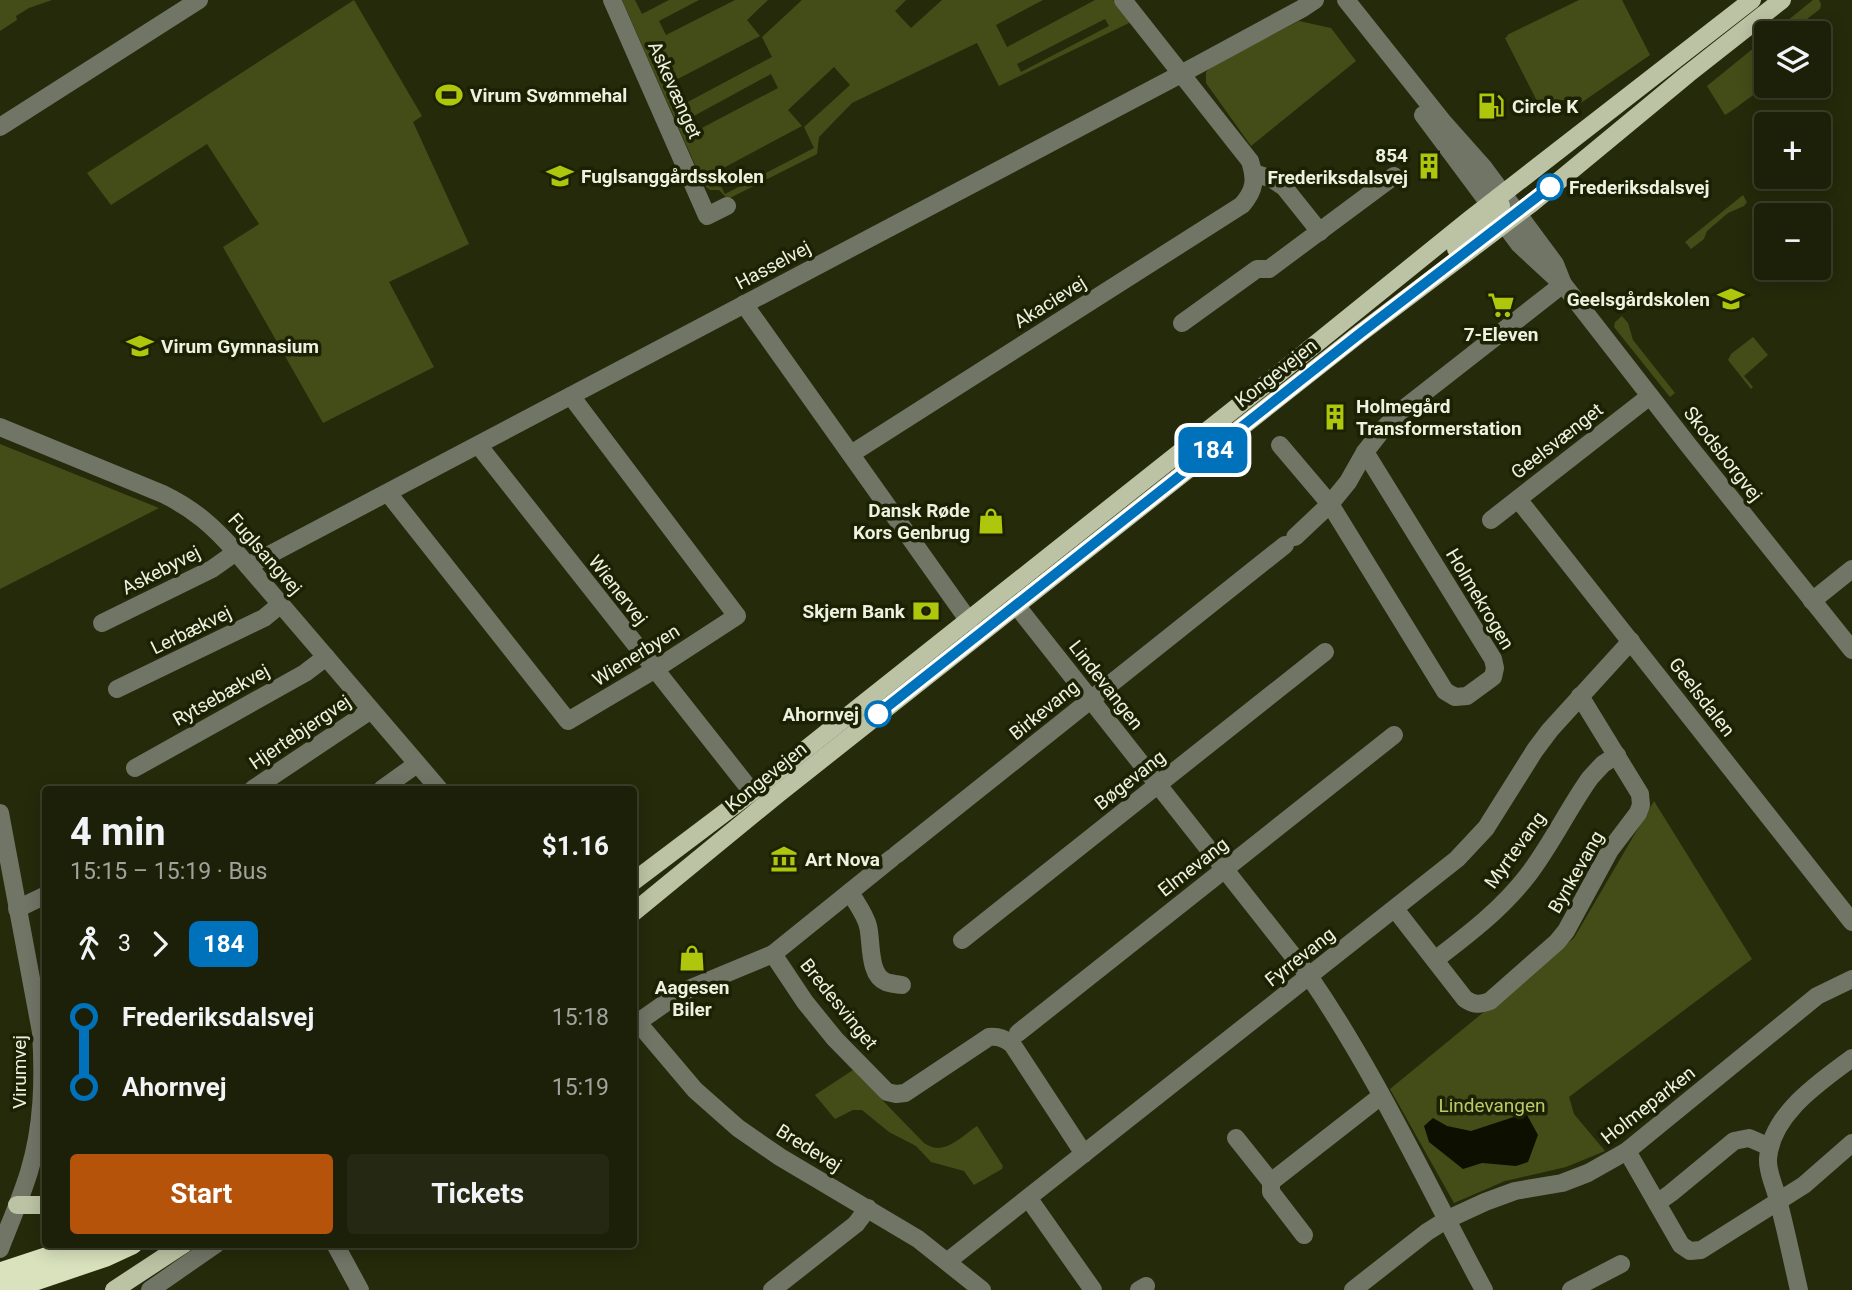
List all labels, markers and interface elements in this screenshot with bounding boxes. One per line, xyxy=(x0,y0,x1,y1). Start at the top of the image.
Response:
map controls xyxy=(1754,21,1831,280)
button: layers xyxy=(1754,21,1831,98)
street label: Askevænget xyxy=(643,38,707,142)
sports icon: Virum Svømmehal xyxy=(434,80,464,110)
place label: Virum Svømmehal xyxy=(470,84,627,107)
fuel station icon: Circle K xyxy=(1476,91,1506,121)
place label: Circle K xyxy=(1512,95,1579,118)
button: + xyxy=(1754,112,1831,189)
place label: 854 Frederiksdalsvej xyxy=(1268,144,1408,189)
building icon: 854 Frederiksdalsvej xyxy=(1414,151,1444,181)
school or university icon: Fuglsanggårdsskolen xyxy=(545,161,575,191)
place label: Fuglsanggårdsskolen xyxy=(581,165,764,188)
marker: Frederiksdalsvej xyxy=(1537,174,1563,200)
place label: Frederiksdalsvej xyxy=(1569,176,1709,199)
button: − xyxy=(1754,203,1831,280)
street label: Hasselvej xyxy=(731,236,815,294)
street label: Akacievej xyxy=(1010,271,1090,333)
school or university icon: Geelsgårdskolen xyxy=(1716,284,1746,314)
place label: Geelsgårdskolen xyxy=(1567,288,1710,311)
supermarket icon: 7-Eleven xyxy=(1486,290,1516,320)
place label: 7-Eleven xyxy=(1464,323,1538,346)
school or university icon: Virum Gymnasium xyxy=(125,331,155,361)
street label: Kongevejen xyxy=(1230,334,1322,412)
place label: Virum Gymnasium xyxy=(161,335,319,358)
place label: Holmegård Transformerstation xyxy=(1356,395,1522,440)
street label: Geelsvænget xyxy=(1506,398,1608,484)
building icon: Holmegård Transformerstation xyxy=(1320,402,1350,432)
street label: Skodsborgvej xyxy=(1679,402,1767,506)
line badge: 184 xyxy=(1173,427,1253,473)
text: 184 xyxy=(1192,436,1234,464)
place label: Dansk Røde Kors Genbrug xyxy=(853,499,970,544)
shop icon: Dansk Røde Kors Genbrug xyxy=(976,506,1006,536)
street label: Fuglsangvej xyxy=(223,508,307,600)
street label: Askebyvej xyxy=(118,540,204,600)
street label: Holmekrogen xyxy=(1441,544,1519,654)
street label: Wienervej xyxy=(584,550,652,630)
bank icon: Skjern Bank xyxy=(911,596,941,626)
place label: Skjern Bank xyxy=(803,600,906,623)
street label: Lerbækvej xyxy=(147,601,235,659)
street label: Wienerbyen xyxy=(588,619,684,691)
street label: Lindevangen xyxy=(1064,636,1148,734)
street label: Geelsdalen xyxy=(1664,653,1740,741)
street label: Rytsebækvej xyxy=(169,659,273,731)
street label: Birkevang xyxy=(1005,675,1083,745)
street label: Hjertebjergvej xyxy=(245,690,355,774)
marker: Ahornvej xyxy=(865,701,891,727)
place label: Ahornvej xyxy=(783,703,859,726)
street label: Kongevejen xyxy=(721,737,811,817)
street label: Bøgevang xyxy=(1090,745,1170,815)
street label: Myrtevang xyxy=(1479,807,1551,893)
text: 4 min xyxy=(70,810,166,854)
street label: Bynkevang xyxy=(1543,827,1609,917)
text: $1.16 xyxy=(542,831,609,861)
street label: Elmevang xyxy=(1153,833,1233,901)
museum icon: Art Nova xyxy=(769,844,799,874)
place label: Art Nova xyxy=(805,848,880,871)
text: 15:15 – 15:19 · Bus xyxy=(70,858,267,885)
street label: Fyrrevang xyxy=(1260,923,1340,991)
icon: walk xyxy=(70,925,108,963)
icon: forward xyxy=(141,925,179,963)
text: 3 xyxy=(118,930,131,957)
text: 184 xyxy=(203,930,244,958)
shop icon: Aagesen Biler xyxy=(677,943,707,973)
street label: Bredesvinget xyxy=(795,954,883,1054)
place label: Aagesen Biler xyxy=(655,976,729,1021)
text: Frederiksdalsvej xyxy=(122,1002,314,1032)
text: 15:18 xyxy=(552,1004,609,1031)
street label: Virumvej xyxy=(8,1035,31,1109)
street label: Holmeparken xyxy=(1596,1061,1700,1149)
text: Ahornvej xyxy=(122,1072,227,1102)
text: 15:19 xyxy=(552,1074,609,1101)
park label: Lindevangen xyxy=(1438,1094,1546,1117)
street label: Bredevej xyxy=(772,1119,846,1177)
button: Start xyxy=(70,1154,333,1234)
button: Tickets xyxy=(347,1154,609,1234)

